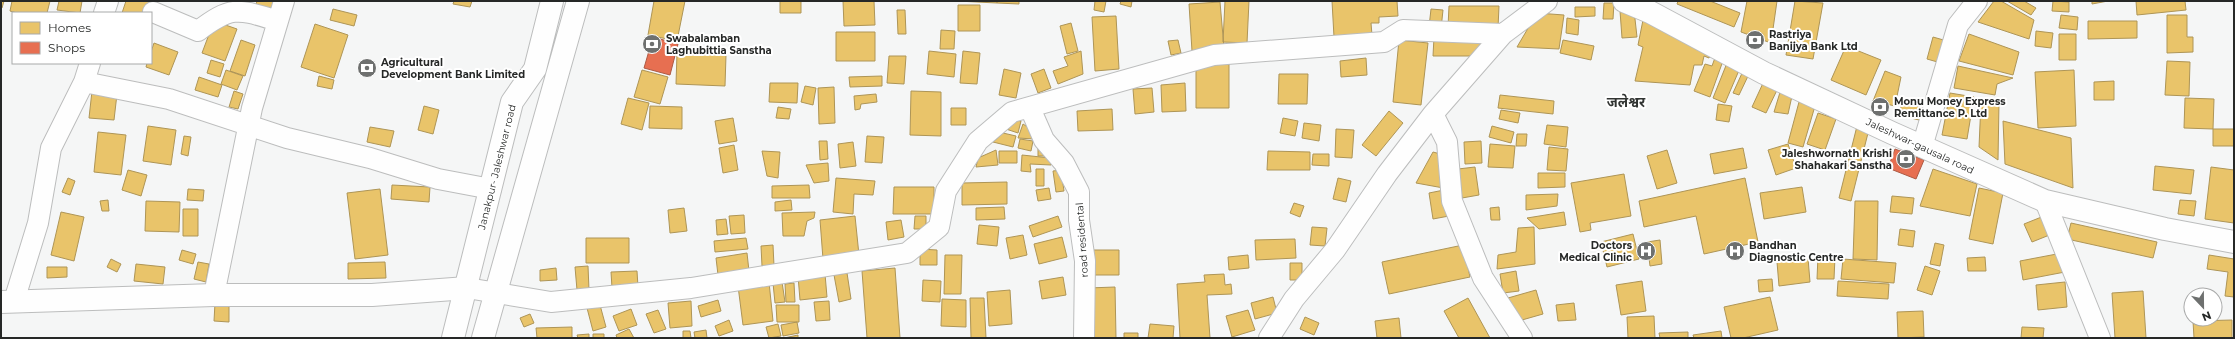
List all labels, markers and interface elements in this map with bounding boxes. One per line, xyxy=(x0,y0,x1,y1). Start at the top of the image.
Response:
legend xyxy=(12,12,152,64)
text: Homes xyxy=(48,20,91,35)
place label: Rastriya Banijya Bank Ltd xyxy=(1769,28,1858,53)
bank icon: Rastriya Banijya Bank Ltd xyxy=(1744,29,1766,51)
place label: Swabalamban Laghubittia Sanstha xyxy=(666,32,772,57)
bank icon: Swabalamban Laghubittia Sanstha xyxy=(641,33,663,55)
text: Shops xyxy=(48,40,85,55)
place label: Agricultural Development Bank Limited xyxy=(380,56,525,81)
bank icon: Agricultural Development Bank Limited xyxy=(356,57,378,79)
district label: जलेश्वर xyxy=(1607,93,1646,111)
place label: Monu Money Express Remittance P. Ltd xyxy=(1894,95,2006,120)
bank icon: Monu Money Express Remittance P. Ltd xyxy=(1869,96,1891,118)
street label: Janakpur- Jaleshwar road xyxy=(475,103,519,232)
street label: Jaleshwar-gausala road xyxy=(1863,115,1976,177)
place label: Jaleshwornath Krishi Shahakari Sanstha xyxy=(1781,147,1892,172)
bank icon: Jaleshwornath Krishi Shahakari Sanstha xyxy=(1895,148,1917,170)
street label: road residental xyxy=(1073,202,1091,278)
place label: Doctors Medical Clinic xyxy=(1559,239,1633,264)
place label: Bandhan Diagnostic Centre xyxy=(1749,239,1844,264)
hospital icon: Doctors Medical Clinic xyxy=(1635,240,1657,262)
hospital icon: Bandhan Diagnostic Centre xyxy=(1724,240,1746,262)
north arrow xyxy=(2183,287,2223,327)
text: N xyxy=(2200,308,2213,324)

